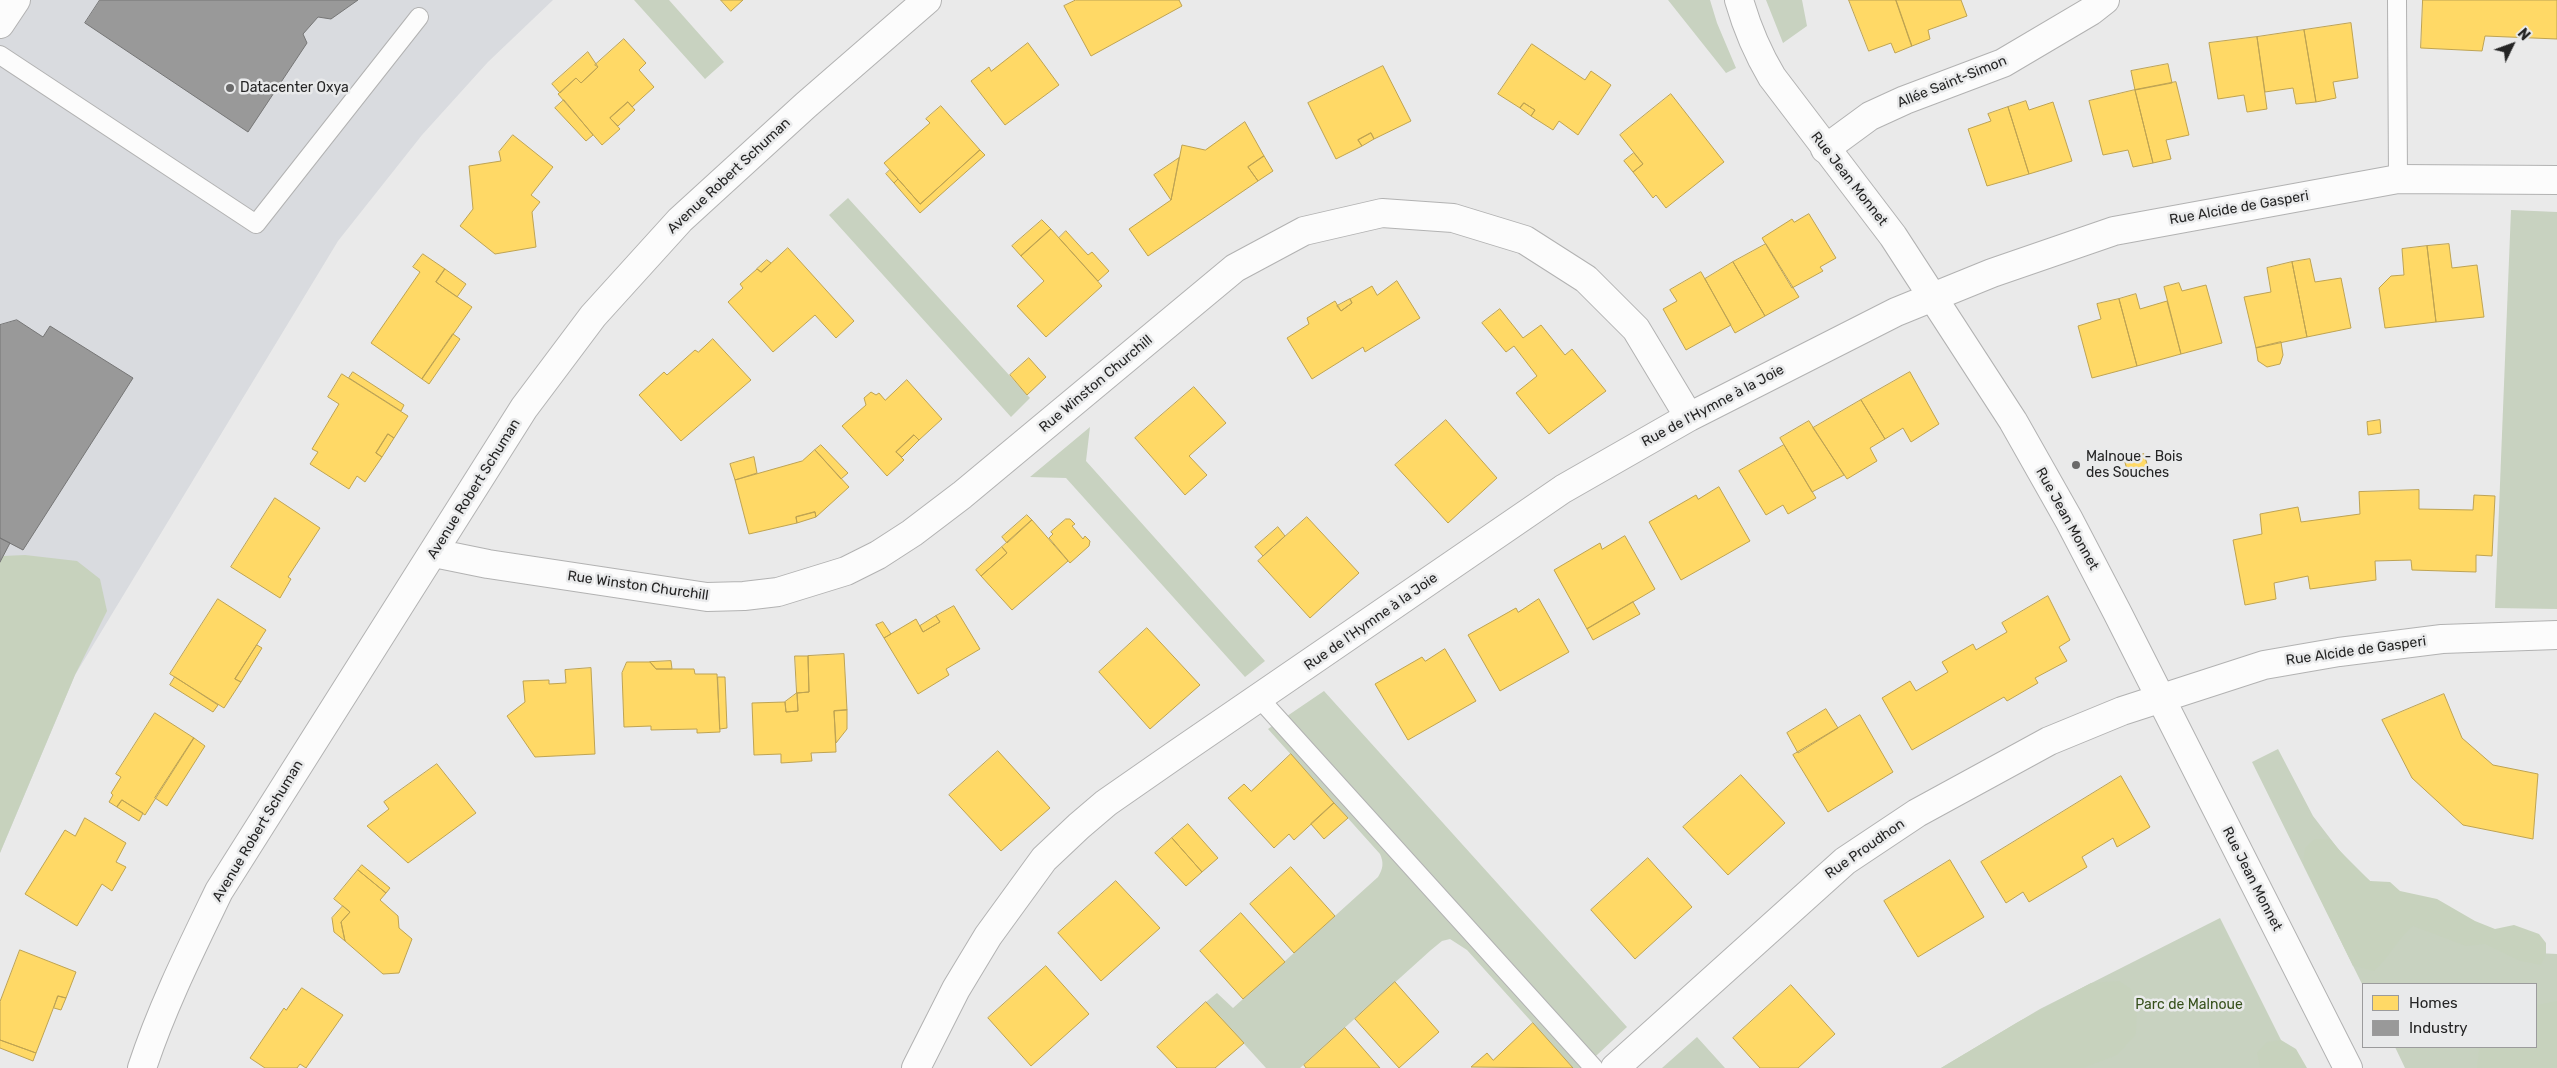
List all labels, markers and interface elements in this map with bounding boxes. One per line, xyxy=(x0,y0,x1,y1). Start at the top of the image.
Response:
north arrow xyxy=(2487,20,2537,70)
text: N xyxy=(2514,25,2533,44)
street label: Allée Saint-Simon xyxy=(1895,52,2009,112)
place label: Datacenter Oxya xyxy=(240,80,349,96)
marker: Datacenter Oxya xyxy=(224,82,236,94)
street label: Avenue Robert Schuman xyxy=(664,115,794,237)
street label: Rue Jean Monnet xyxy=(1807,129,1891,229)
street label: Rue Alcide de Gasperi xyxy=(2168,187,2310,229)
street label: Rue Winston Churchill xyxy=(1036,332,1156,436)
street label: Rue de l'Hymne à la Joie xyxy=(1639,361,1787,451)
street label: Avenue Robert Schuman xyxy=(424,416,524,562)
place label: Malnoue - Bois des Souches xyxy=(2086,449,2183,482)
marker: Malnoue - Bois des Souches xyxy=(2070,459,2082,471)
street label: Rue Jean Monnet xyxy=(2032,465,2102,573)
street label: Rue Winston Churchill xyxy=(566,568,710,604)
street label: Rue de l'Hymne à la Joie xyxy=(1301,570,1441,674)
street label: Rue Alcide de Gasperi xyxy=(2285,633,2427,669)
street label: Avenue Robert Schuman xyxy=(209,757,307,905)
street label: Rue Proudhon xyxy=(1822,815,1908,883)
street label: Rue Jean Monnet xyxy=(2218,824,2286,934)
legend xyxy=(2362,983,2537,1048)
text: Homes xyxy=(2409,994,2458,1012)
park label: Parc de Malnoue xyxy=(2135,997,2243,1013)
text: Industry xyxy=(2409,1019,2468,1037)

